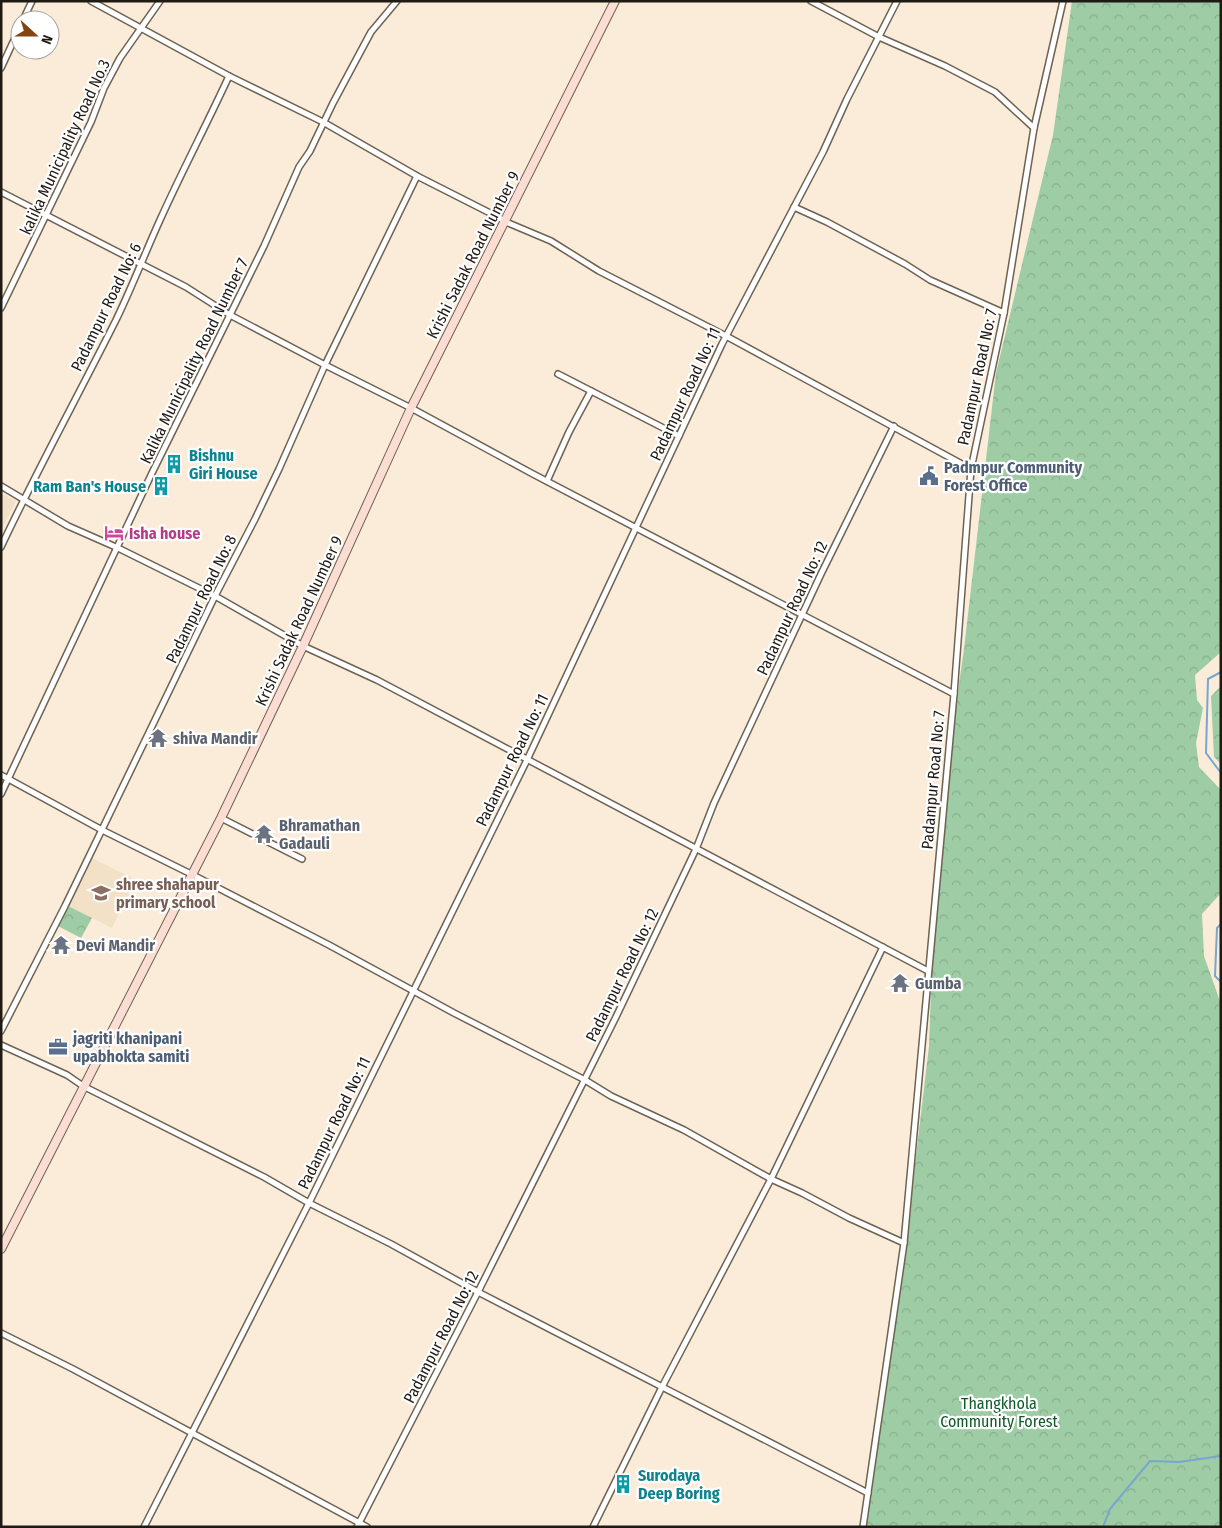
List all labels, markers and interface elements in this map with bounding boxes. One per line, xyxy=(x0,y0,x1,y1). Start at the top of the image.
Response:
north arrow xyxy=(10,10,60,60)
text: N xyxy=(37,33,56,46)
street label: kalika Municipality Road No.3 xyxy=(16,56,114,238)
street label: Krishi Sadak Road Number 9 xyxy=(422,168,524,342)
street label: Padampur Road No: 6 xyxy=(67,240,145,374)
street label: Kalika Municipality Road Number 7 xyxy=(136,255,252,467)
street label: Padampur Road No: 7 xyxy=(953,307,1001,447)
street label: Padampur Road No: 11 xyxy=(646,324,724,464)
place label: Bishnu Giri House xyxy=(189,446,258,483)
building icon: Bishnu Giri House xyxy=(163,453,185,475)
place label: Padmpur Community Forest Office xyxy=(944,458,1082,495)
public building icon: Padmpur Community Forest Office xyxy=(918,465,940,487)
building icon: Ram Ban's House xyxy=(150,475,172,497)
place label: Ram Ban's House xyxy=(33,477,146,496)
hotel icon: Isha house xyxy=(103,522,125,544)
place label: Isha house xyxy=(129,524,200,543)
street label: Padampur Road No: 8 xyxy=(162,532,240,666)
street label: Krishi Sadak Road Number 9 xyxy=(251,533,347,709)
street label: Padampur Road No: 12 xyxy=(753,538,831,678)
street label: Padampur Road No: 11 xyxy=(472,691,552,829)
street label: Padampur Road No: 7 xyxy=(917,709,949,850)
temple icon: shiva Mandir xyxy=(147,727,169,749)
place label: shiva Mandir xyxy=(173,729,258,748)
place label: Bhramathan Gadauli xyxy=(279,816,360,853)
temple icon: Bhramathan Gadauli xyxy=(253,823,275,845)
place label: shree shahapur primary school xyxy=(116,875,219,912)
school or university icon: shree shahapur primary school xyxy=(90,882,112,904)
street label: Padampur Road No: 12 xyxy=(581,905,663,1045)
temple icon: Devi Mandir xyxy=(50,934,72,956)
place label: Devi Mandir xyxy=(76,936,155,955)
temple icon: Gumba xyxy=(889,972,911,994)
place label: Gumba xyxy=(915,974,962,993)
place label: jagriti khanipani upabhokta samiti xyxy=(72,1029,189,1066)
office icon: jagriti khanipani upabhokta samiti xyxy=(47,1036,69,1058)
street label: Padampur Road No: 11 xyxy=(294,1054,374,1192)
street label: Padampur Road No: 12 xyxy=(399,1268,483,1406)
park label: Thangkhola Community Forest xyxy=(940,1394,1059,1431)
place label: Surodaya Deep Boring xyxy=(638,1466,720,1503)
building icon: Surodaya Deep Boring xyxy=(612,1473,634,1495)

